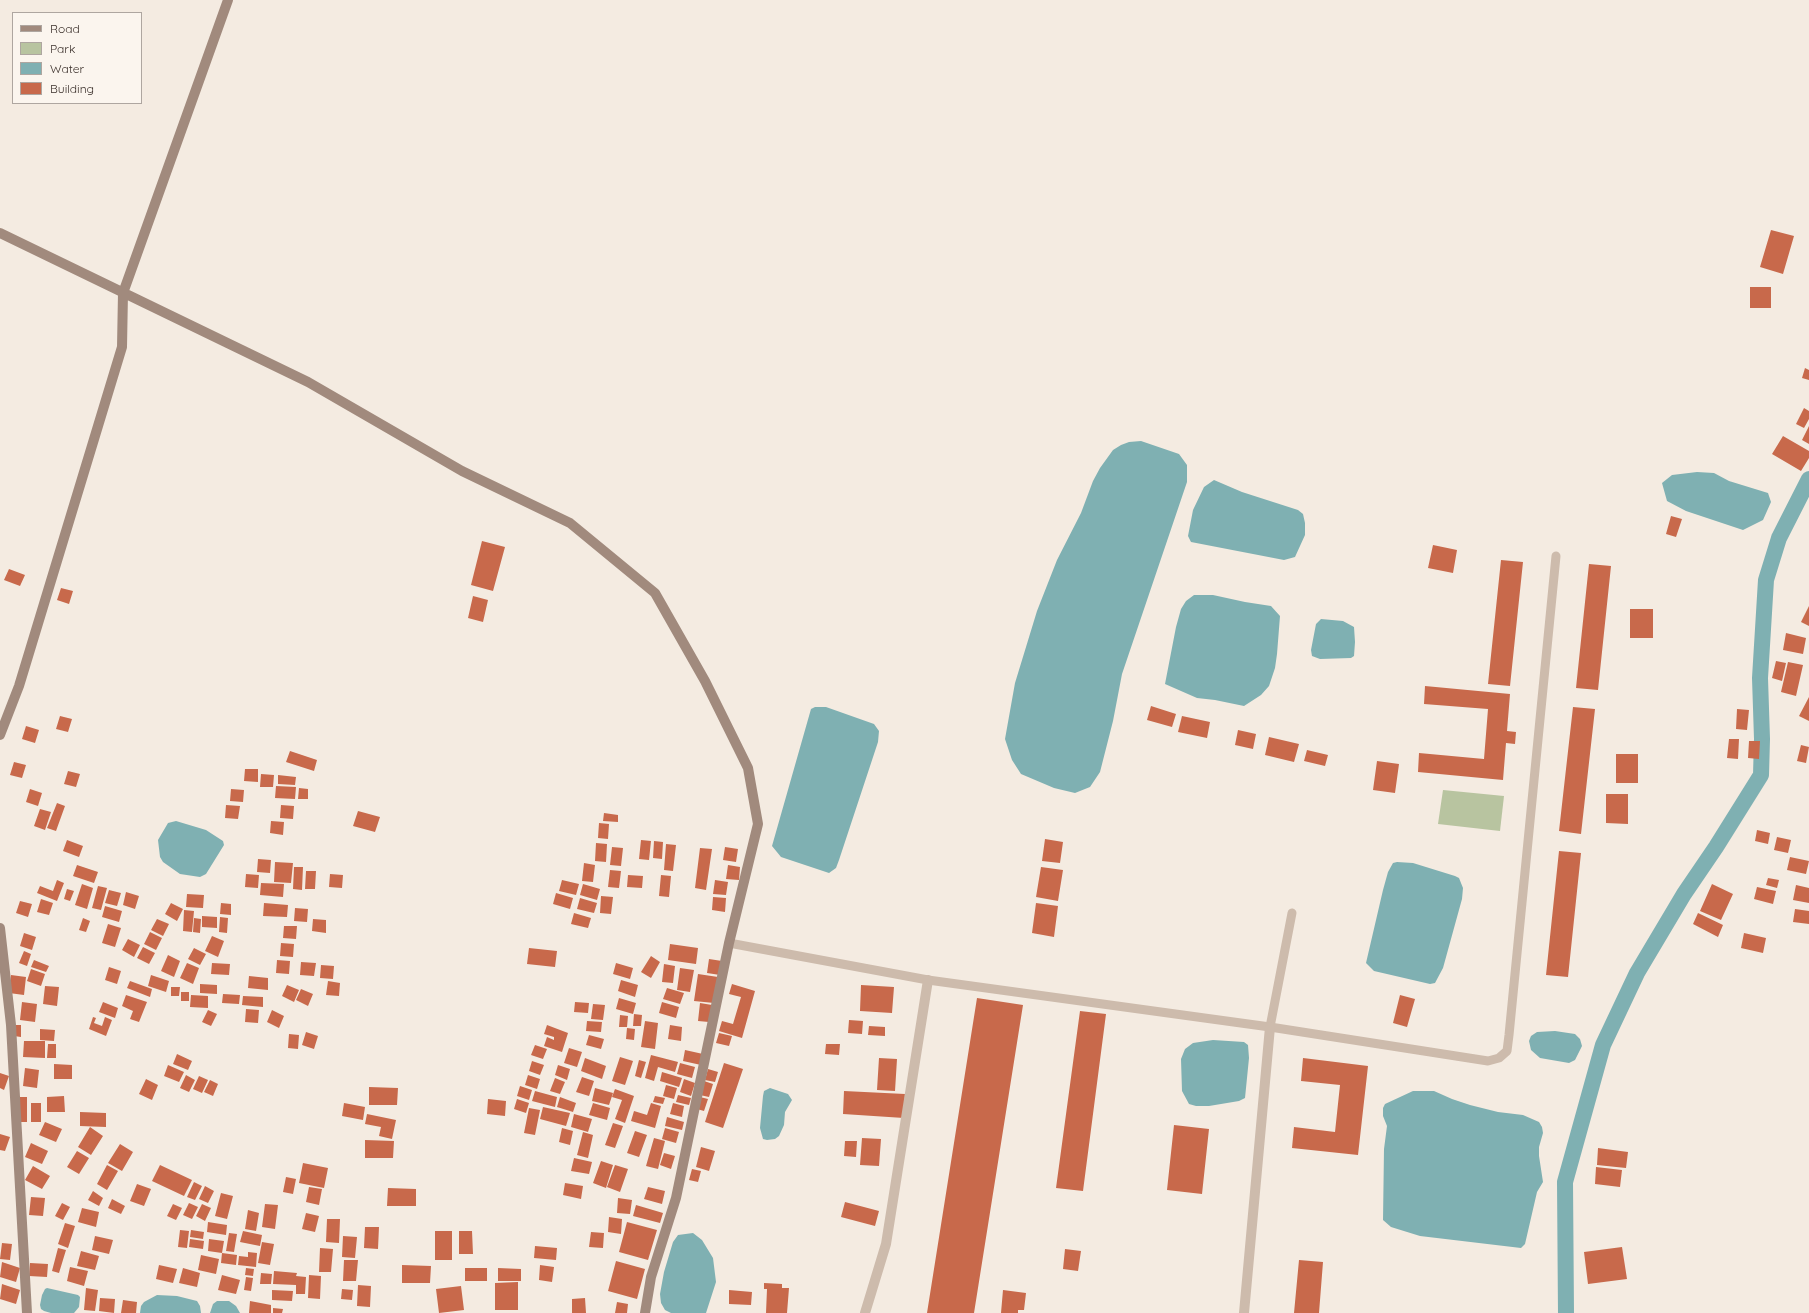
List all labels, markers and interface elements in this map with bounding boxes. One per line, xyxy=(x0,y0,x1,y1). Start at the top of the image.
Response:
legend xyxy=(12,12,142,104)
text: Road xyxy=(50,21,80,36)
text: Park xyxy=(50,41,75,56)
text: Water xyxy=(50,61,84,76)
text: Building xyxy=(50,81,94,96)

